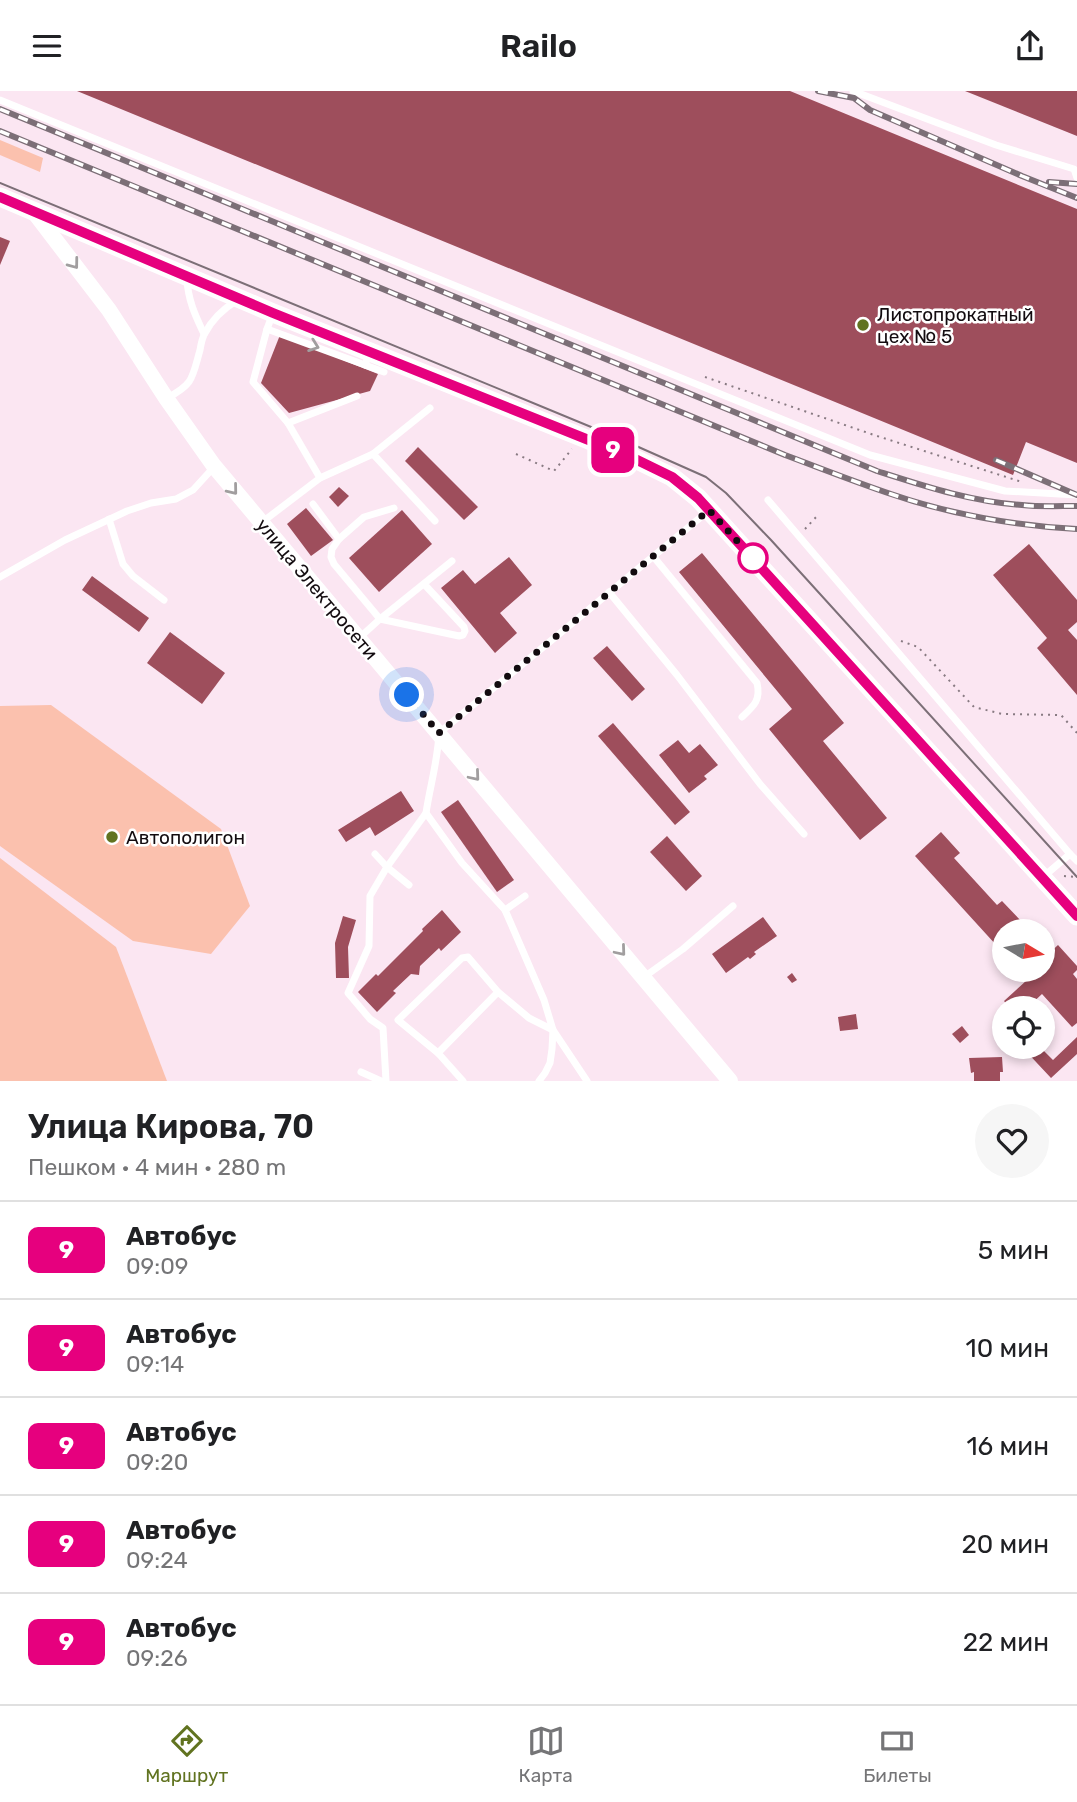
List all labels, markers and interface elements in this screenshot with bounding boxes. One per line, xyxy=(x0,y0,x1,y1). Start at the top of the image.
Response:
icon: menu xyxy=(28,27,66,65)
text: Railo xyxy=(500,27,577,65)
icon: share xyxy=(1011,27,1049,65)
one-way arrow xyxy=(65,257,78,269)
place label: Листопрокатный цех № 5 xyxy=(877,303,1034,348)
marker: Листопрокатный цех № 5 xyxy=(855,317,871,333)
one-way arrow xyxy=(308,338,320,352)
line badge: 9 xyxy=(590,427,636,473)
text: 9 xyxy=(605,436,621,464)
one-way arrow xyxy=(225,483,238,495)
street label: улица Электросети xyxy=(251,514,383,664)
unlabelled marker xyxy=(738,543,768,573)
your location xyxy=(389,677,424,712)
one-way arrow xyxy=(467,768,479,781)
place label: Автополигон xyxy=(126,826,245,849)
marker: Автополигон xyxy=(104,829,120,845)
north arrow xyxy=(992,919,1055,982)
map controls xyxy=(992,919,1055,1059)
one-way arrow xyxy=(613,942,625,955)
button: locate xyxy=(992,996,1055,1059)
button: heart xyxy=(975,1104,1049,1178)
text: Улица Кирова, 70 xyxy=(28,1107,314,1146)
text: Пешком · 4 мин · 280 m xyxy=(28,1153,286,1181)
text: Автобус xyxy=(126,1221,237,1252)
text: 5 мин xyxy=(978,1235,1049,1266)
text: 9 xyxy=(59,1236,74,1264)
text: 09:09 xyxy=(126,1252,188,1280)
text: Автобус xyxy=(126,1319,237,1350)
text: 10 мин xyxy=(966,1333,1049,1364)
text: 9 xyxy=(59,1334,74,1362)
text: 09:14 xyxy=(126,1350,184,1378)
text: Автобус xyxy=(126,1417,237,1448)
text: 16 мин xyxy=(966,1431,1049,1462)
text: 9 xyxy=(59,1432,74,1460)
text: 09:20 xyxy=(126,1448,188,1476)
text: Автобус xyxy=(126,1515,237,1546)
text: 20 мин xyxy=(961,1529,1049,1560)
text: 9 xyxy=(59,1530,74,1558)
text: 09:24 xyxy=(126,1546,188,1574)
text: Автобус xyxy=(126,1613,237,1644)
text: 22 мин xyxy=(963,1627,1049,1658)
text: 9 xyxy=(59,1628,74,1656)
text: 09:26 xyxy=(126,1644,188,1672)
tab: Маршрут xyxy=(145,1722,228,1787)
tab: Карта xyxy=(519,1722,573,1787)
tab: Билеты xyxy=(863,1722,932,1787)

